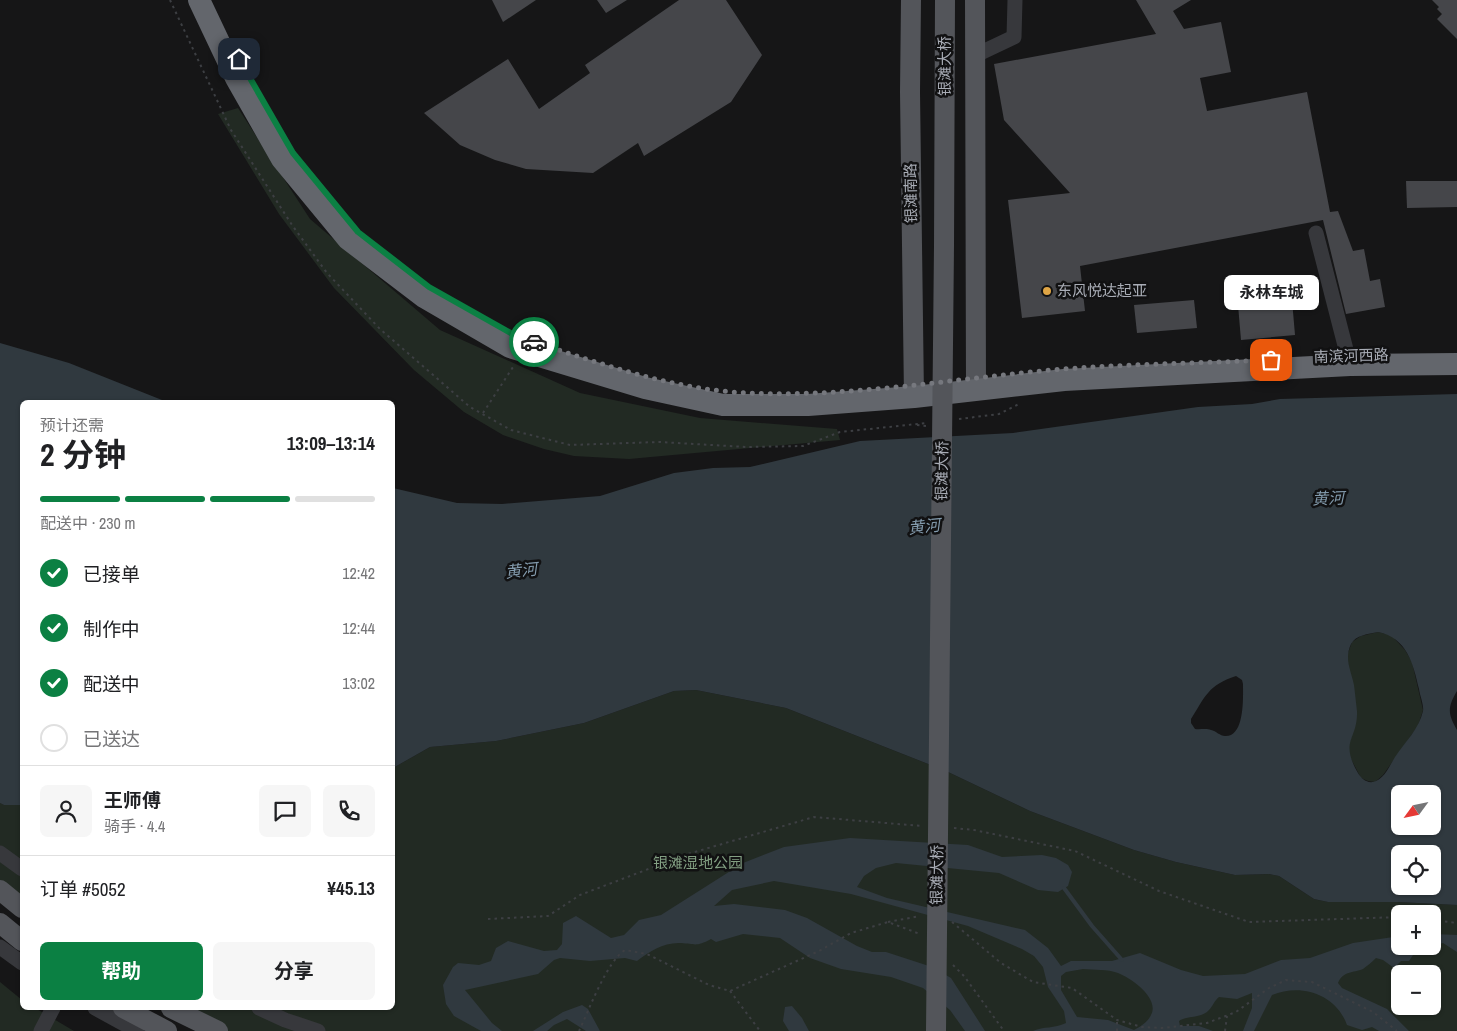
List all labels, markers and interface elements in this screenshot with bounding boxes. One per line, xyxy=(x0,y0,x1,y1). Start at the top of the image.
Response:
street label: 银滩大桥 xyxy=(934,36,955,96)
pin xyxy=(218,38,260,80)
icon: home xyxy=(225,45,253,73)
street label: 银滩南路 xyxy=(899,163,922,223)
callout: 永林车城 xyxy=(1224,275,1318,310)
place label: 东风悦达起亚 xyxy=(1057,280,1147,301)
text: 永林车城 xyxy=(1239,281,1304,303)
marker: 东风悦达起亚 xyxy=(1041,285,1053,297)
courier xyxy=(509,317,559,367)
icon: car xyxy=(520,328,548,356)
pin xyxy=(1250,339,1292,381)
street label: 南滨河西路 xyxy=(1313,344,1389,367)
icon: bag xyxy=(1257,346,1285,374)
text: 预计还需 xyxy=(40,414,104,436)
text: 13:09–13:14 xyxy=(287,430,375,456)
text: 2 分钟 xyxy=(40,433,126,476)
street label: 银滩大桥 xyxy=(930,441,953,501)
water label: 黄河 xyxy=(1312,486,1347,510)
text: 配送中 · 230 m xyxy=(40,512,135,534)
water label: 黄河 xyxy=(907,513,944,539)
water label: 黄河 xyxy=(504,557,541,583)
icon: check xyxy=(40,559,68,587)
text: 已接单 xyxy=(83,561,140,587)
text: 12:42 xyxy=(342,562,375,584)
icon: check xyxy=(40,614,68,642)
text: 制作中 xyxy=(83,616,140,642)
text: 12:44 xyxy=(342,617,375,639)
icon: check xyxy=(40,669,68,697)
text: 配送中 xyxy=(83,671,140,697)
text: 13:02 xyxy=(342,672,375,694)
text: 已送达 xyxy=(83,726,140,752)
button: person xyxy=(40,785,92,837)
button: chat xyxy=(259,785,311,837)
button: phone xyxy=(323,785,375,837)
north arrow xyxy=(1391,785,1441,835)
map controls xyxy=(1391,785,1441,1015)
text: 王师傅 xyxy=(104,787,161,813)
text: 骑手 · 4.4 xyxy=(104,815,165,837)
street label: 银滩大桥 xyxy=(925,845,948,905)
button: locate xyxy=(1391,845,1441,895)
park label: 银滩湿地公园 xyxy=(653,852,743,873)
text: ¥45.13 xyxy=(327,875,375,901)
text: 订单 #5052 xyxy=(40,876,126,902)
button: + xyxy=(1391,905,1441,955)
button: 帮助 xyxy=(40,942,203,1000)
button: 分享 xyxy=(213,942,375,1000)
button: − xyxy=(1391,965,1441,1015)

